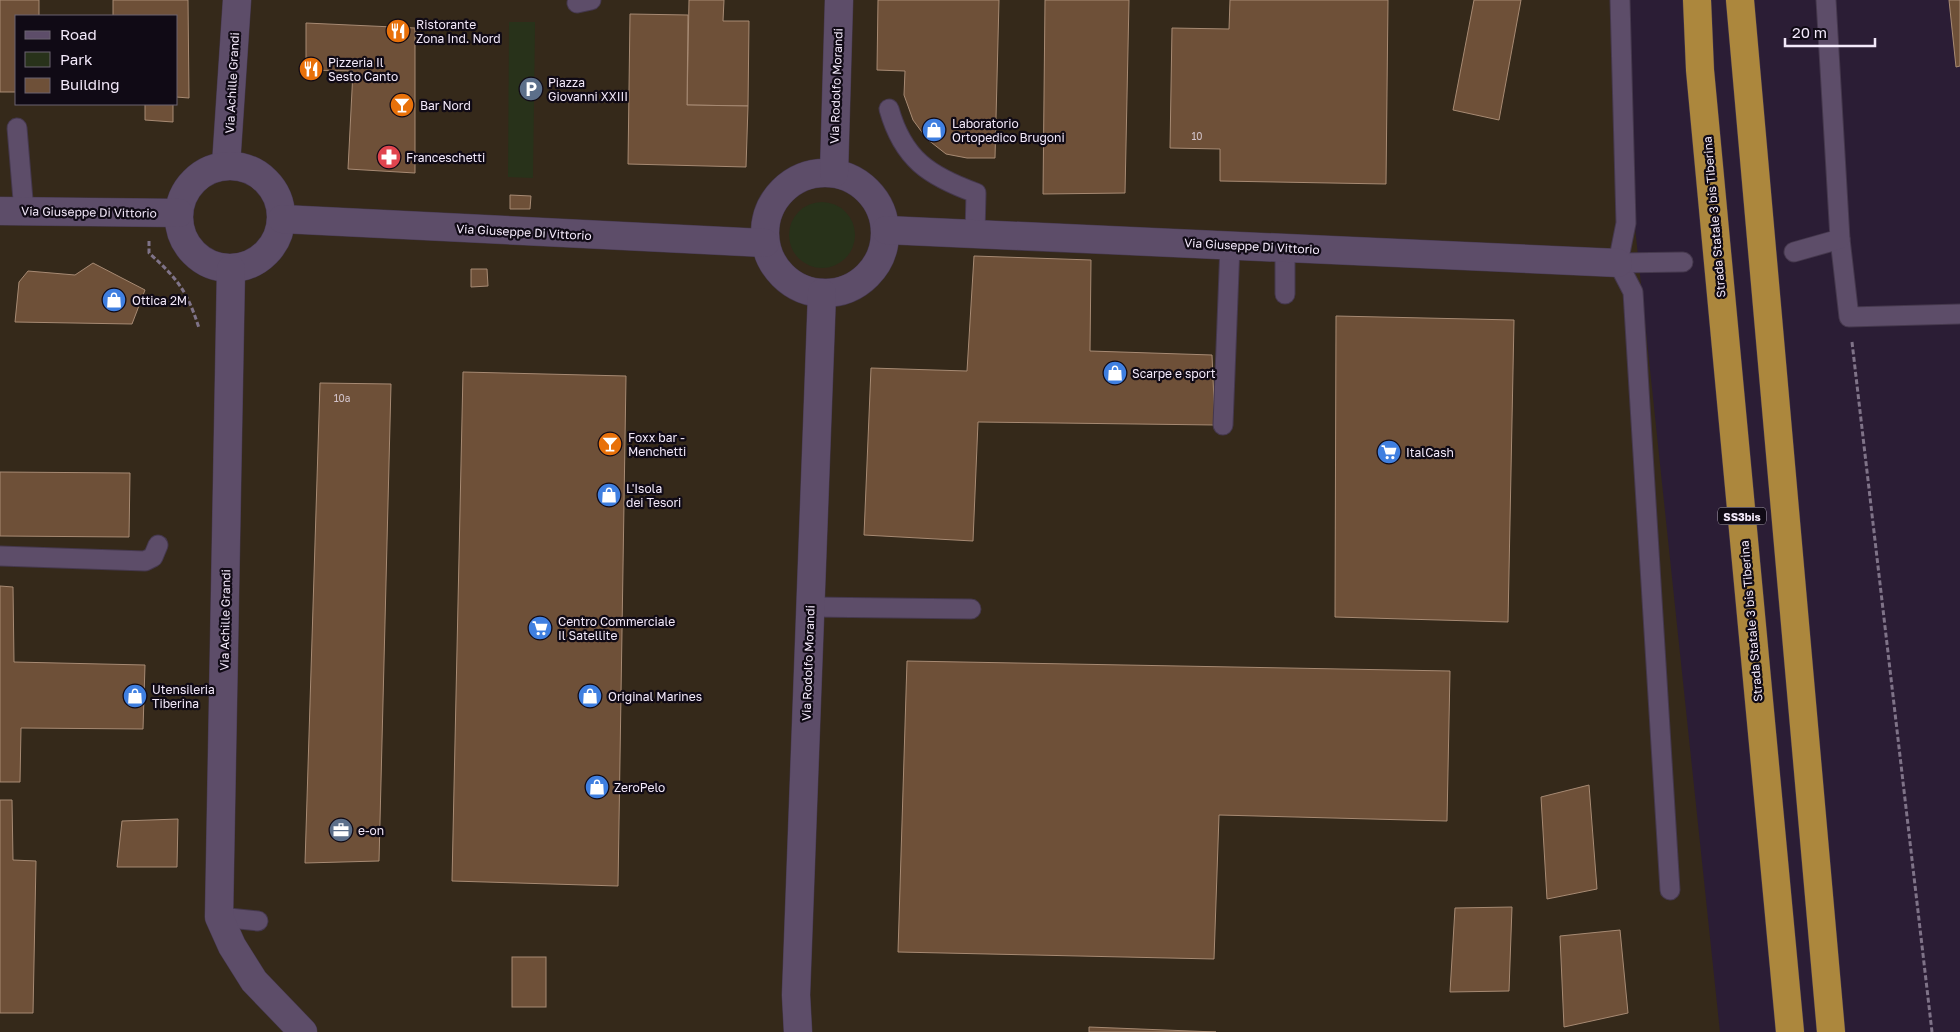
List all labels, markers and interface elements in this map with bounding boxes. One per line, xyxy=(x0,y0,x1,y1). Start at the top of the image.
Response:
legend xyxy=(15,15,178,105)
scale bar xyxy=(1785,15,1875,47)
place label: Ristorante Zona Ind. Nord xyxy=(416,17,501,46)
restaurant icon: Ristorante Zona Ind. Nord xyxy=(385,18,411,44)
text: 20 m xyxy=(1792,23,1827,41)
text: Road xyxy=(60,25,97,43)
street label: Via Rodolfo Morandi xyxy=(826,28,846,144)
street label: Via Achille Grandi xyxy=(222,32,242,134)
text: Park xyxy=(60,50,93,68)
place label: Pizzeria Il Sesto Canto xyxy=(328,55,398,84)
restaurant icon: Pizzeria Il Sesto Canto xyxy=(298,56,324,82)
text: Building xyxy=(60,75,120,93)
place label: Piazza Giovanni XXIII xyxy=(548,75,628,104)
parking icon: Piazza Giovanni XXIII xyxy=(518,76,544,102)
bar icon: Bar Nord xyxy=(389,92,415,118)
place label: Bar Nord xyxy=(420,98,471,113)
place label: Laboratorio Ortopedico Brugoni xyxy=(952,116,1065,145)
shop icon: Laboratorio Ortopedico Brugoni xyxy=(921,117,947,143)
house number: 10 xyxy=(1191,130,1203,142)
street label: Strada Statale 3 bis Tiberina xyxy=(1699,136,1729,298)
pharmacy icon: Franceschetti xyxy=(376,144,402,170)
place label: Franceschetti xyxy=(406,150,485,165)
street label: Via Giuseppe Di Vittorio xyxy=(21,203,157,221)
street label: Via Giuseppe Di Vittorio xyxy=(456,221,592,243)
street label: Via Giuseppe Di Vittorio xyxy=(1184,235,1320,257)
shop icon: Ottica 2M xyxy=(101,287,127,313)
place label: Ottica 2M xyxy=(132,293,187,308)
shop icon: Scarpe e sport xyxy=(1102,360,1128,386)
place label: Scarpe e sport xyxy=(1132,366,1216,381)
house number: 10a xyxy=(334,392,350,404)
place label: Foxx bar - Menchetti xyxy=(628,430,686,459)
bar icon: Foxx bar - Menchetti xyxy=(597,431,623,457)
supermarket icon: ItalCash xyxy=(1376,439,1402,465)
place label: ItalCash xyxy=(1406,445,1454,460)
place label: L'Isola dei Tesori xyxy=(626,481,681,510)
shop icon: L'Isola dei Tesori xyxy=(596,482,622,508)
road number: SS3bis xyxy=(1718,508,1766,524)
street label: Strada Statale 3 bis Tiberina xyxy=(1736,540,1766,702)
street label: Via Achille Grandi xyxy=(217,569,233,671)
street label: Via Rodolfo Morandi xyxy=(798,605,818,721)
place label: Centro Commerciale Il Satellite xyxy=(558,614,675,643)
supermarket icon: Centro Commerciale Il Satellite xyxy=(527,615,553,641)
place label: Utensileria Tiberina xyxy=(152,682,215,711)
shop icon: Utensileria Tiberina xyxy=(122,683,148,709)
shop icon: Original Marines xyxy=(577,683,603,709)
place label: Original Marines xyxy=(608,689,702,704)
shop icon: ZeroPelo xyxy=(584,774,610,800)
place label: ZeroPelo xyxy=(614,780,665,795)
office icon: e-on xyxy=(328,817,354,843)
place label: e-on xyxy=(358,823,384,838)

